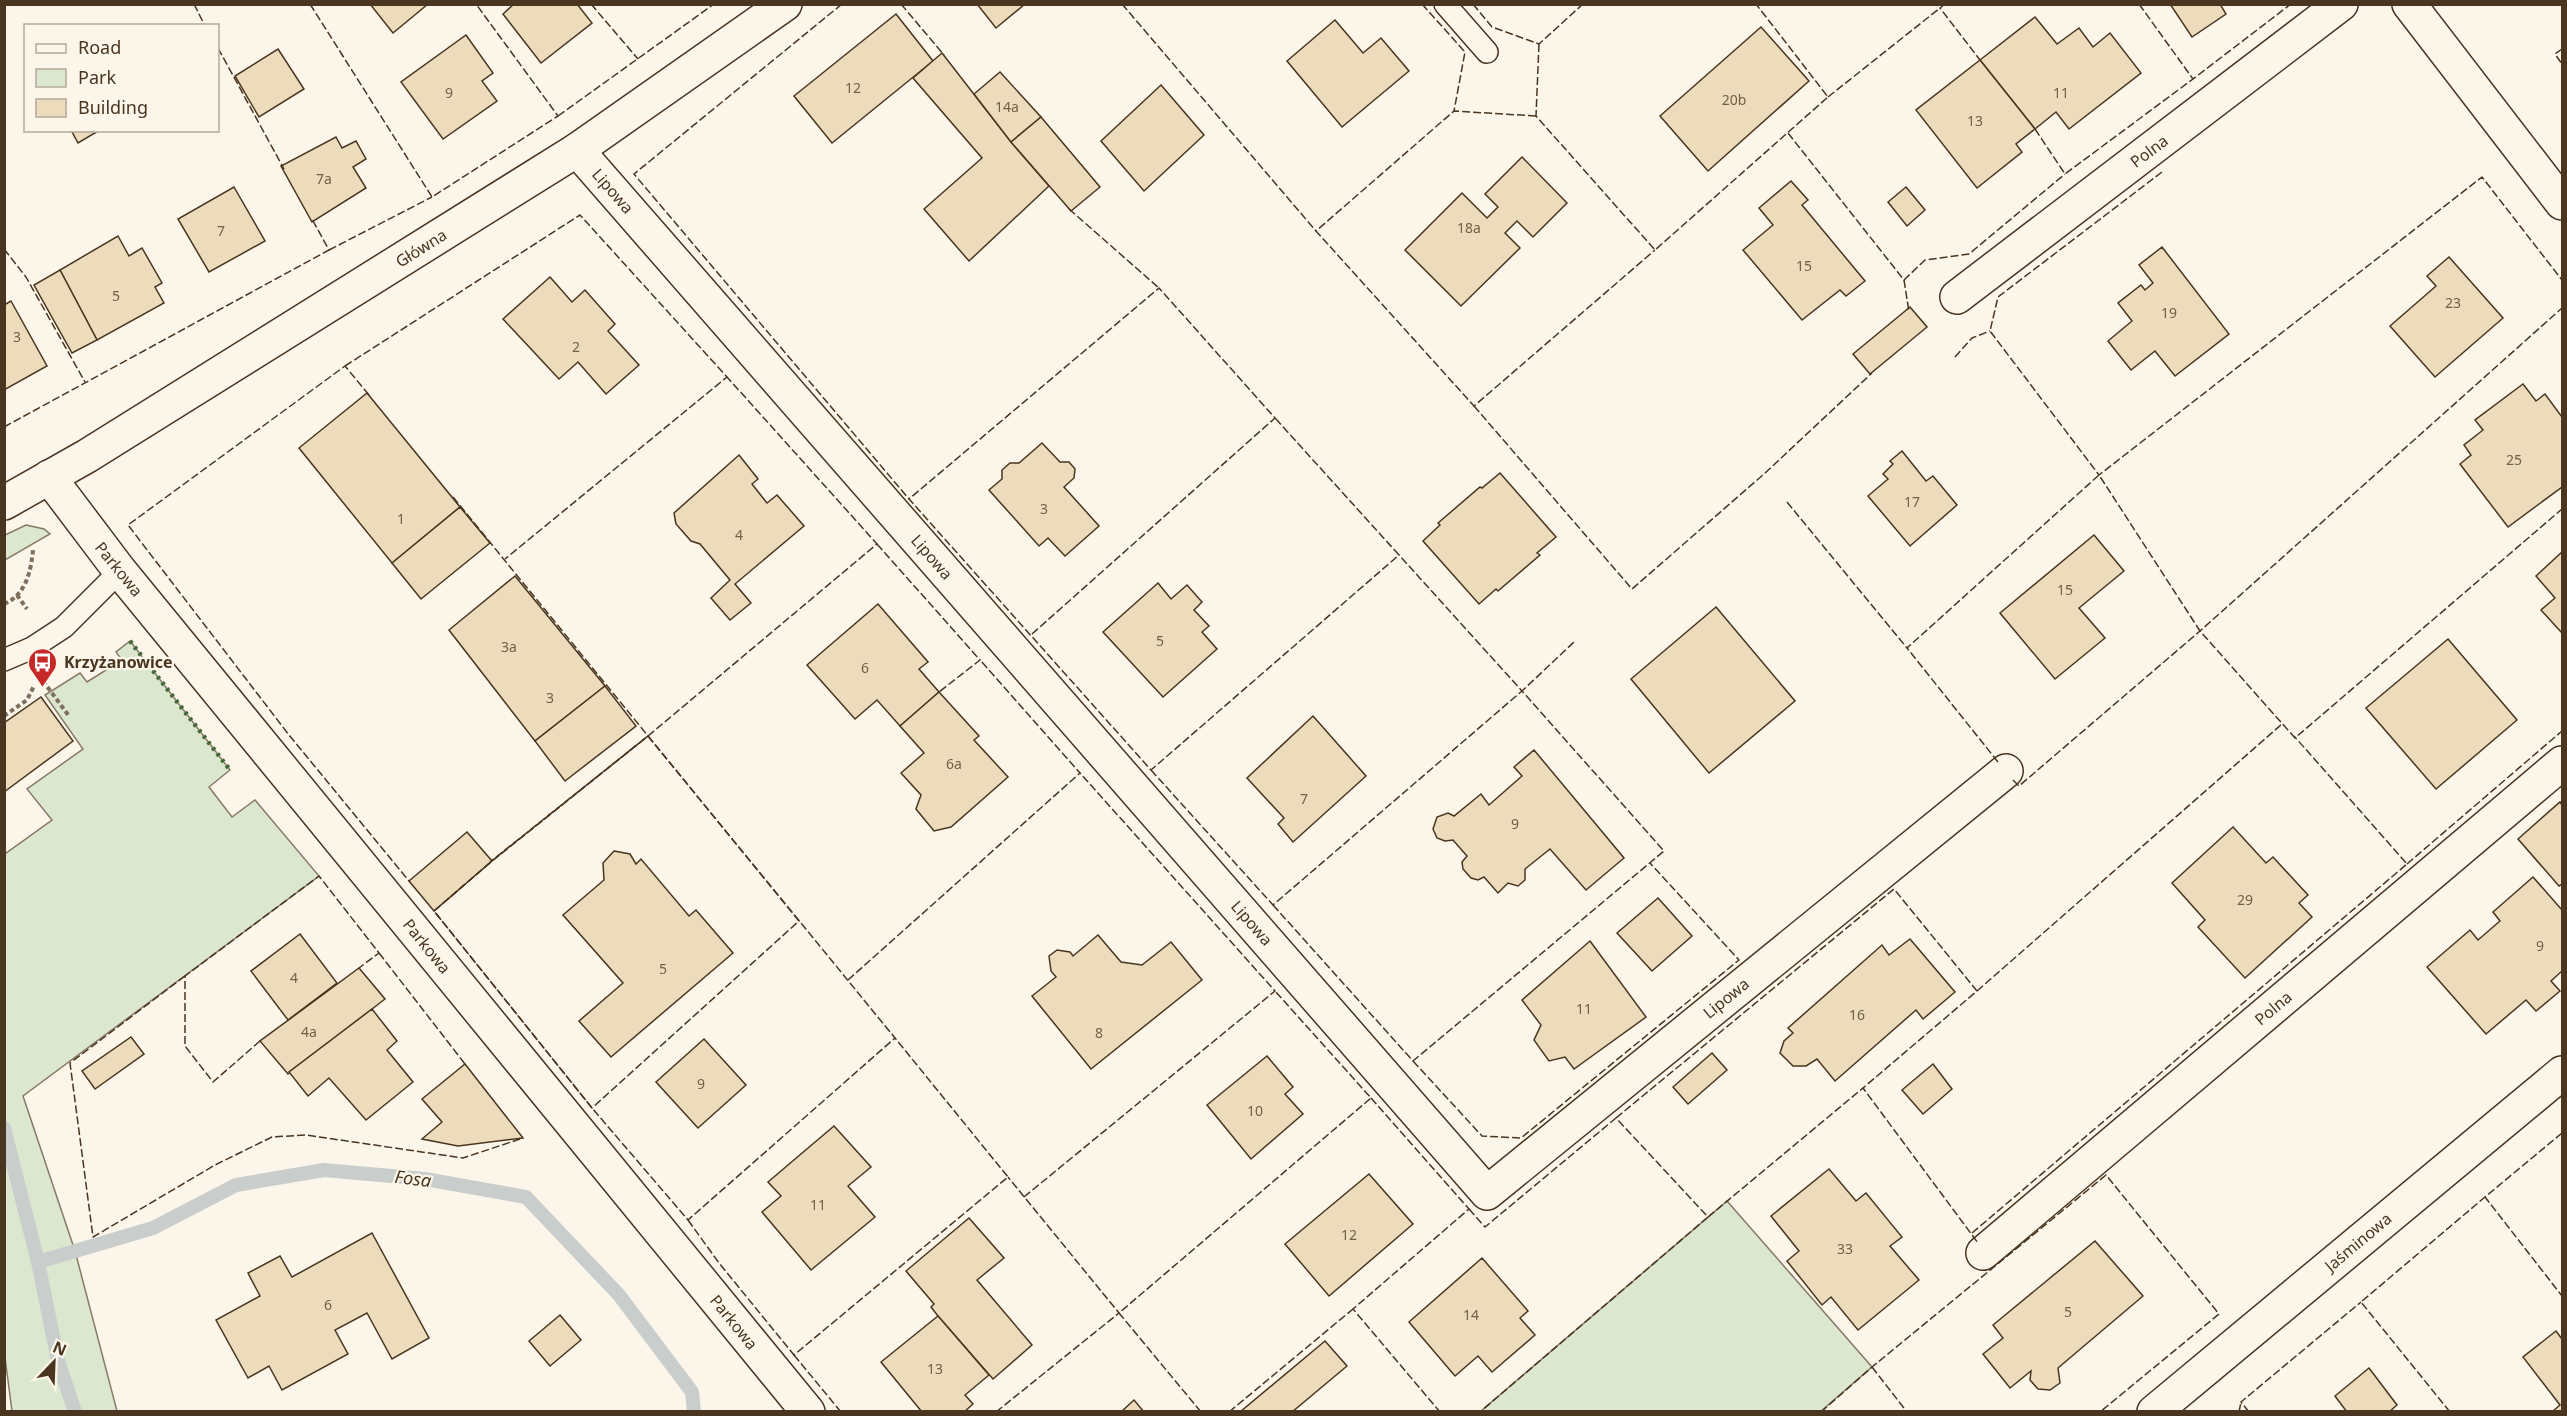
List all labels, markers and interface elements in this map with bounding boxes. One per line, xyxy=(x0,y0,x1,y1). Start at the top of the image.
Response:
legend xyxy=(24,24,219,132)
text: Road xyxy=(78,35,121,59)
text: Park xyxy=(78,65,116,89)
house number: 12 xyxy=(845,78,861,97)
house number: 9 xyxy=(445,83,453,102)
house number: 11 xyxy=(2053,83,2069,102)
house number: 20b xyxy=(1722,90,1746,109)
text: Building xyxy=(78,95,148,119)
house number: 14a xyxy=(995,97,1019,116)
house number: 13 xyxy=(1967,111,1983,130)
street label: Polna xyxy=(2125,129,2173,173)
street label: Lipowa xyxy=(587,164,639,218)
house number: 7a xyxy=(316,169,332,188)
house number: 18a xyxy=(1457,218,1481,237)
house number: 7 xyxy=(217,221,225,240)
street label: Główna xyxy=(391,224,451,272)
house number: 15 xyxy=(1796,256,1812,275)
house number: 5 xyxy=(112,286,120,305)
house number: 23 xyxy=(2445,293,2461,312)
house number: 19 xyxy=(2161,303,2177,322)
house number: 3 xyxy=(13,327,21,346)
house number: 2 xyxy=(572,337,580,356)
house number: 25 xyxy=(2506,450,2522,469)
house number: 17 xyxy=(1904,492,1920,511)
house number: 3 xyxy=(1040,499,1048,518)
house number: 1 xyxy=(397,509,405,528)
house number: 4 xyxy=(735,525,743,544)
street label: Lipowa xyxy=(906,530,958,584)
street label: Parkowa xyxy=(90,537,148,601)
house number: 15 xyxy=(2057,580,2073,599)
house number: 5 xyxy=(1156,631,1164,650)
house number: 3a xyxy=(501,637,517,656)
bus stop icon: Krzyżanowice xyxy=(27,646,59,688)
place label: Krzyżanowice xyxy=(64,651,173,673)
house number: 6 xyxy=(861,658,869,677)
house number: 3 xyxy=(546,688,554,707)
house number: 6a xyxy=(946,754,962,773)
house number: 7 xyxy=(1300,789,1308,808)
house number: 9 xyxy=(1511,814,1519,833)
house number: 29 xyxy=(2237,890,2253,909)
street label: Lipowa xyxy=(1226,896,1278,950)
street label: Parkowa xyxy=(398,914,456,978)
house number: 9 xyxy=(2536,936,2544,955)
house number: 5 xyxy=(659,959,667,978)
house number: 4 xyxy=(290,968,298,987)
street label: Lipowa xyxy=(1698,973,1754,1023)
street label: Polna xyxy=(2250,986,2296,1030)
house number: 11 xyxy=(1576,999,1592,1018)
house number: 16 xyxy=(1849,1005,1865,1024)
house number: 4a xyxy=(301,1022,317,1041)
house number: 8 xyxy=(1095,1023,1103,1042)
house number: 9 xyxy=(697,1074,705,1093)
house number: 10 xyxy=(1247,1101,1263,1120)
water label: Fosa xyxy=(393,1164,433,1192)
house number: 11 xyxy=(810,1195,826,1214)
street label: Jaśminowa xyxy=(2318,1208,2396,1278)
house number: 12 xyxy=(1341,1225,1357,1244)
house number: 33 xyxy=(1837,1239,1853,1258)
street label: Parkowa xyxy=(705,1290,763,1354)
house number: 6 xyxy=(324,1295,332,1314)
house number: 5 xyxy=(2064,1302,2072,1321)
house number: 14 xyxy=(1463,1305,1479,1324)
north arrow xyxy=(24,1332,84,1392)
text: N xyxy=(50,1336,70,1361)
house number: 13 xyxy=(927,1359,943,1378)

